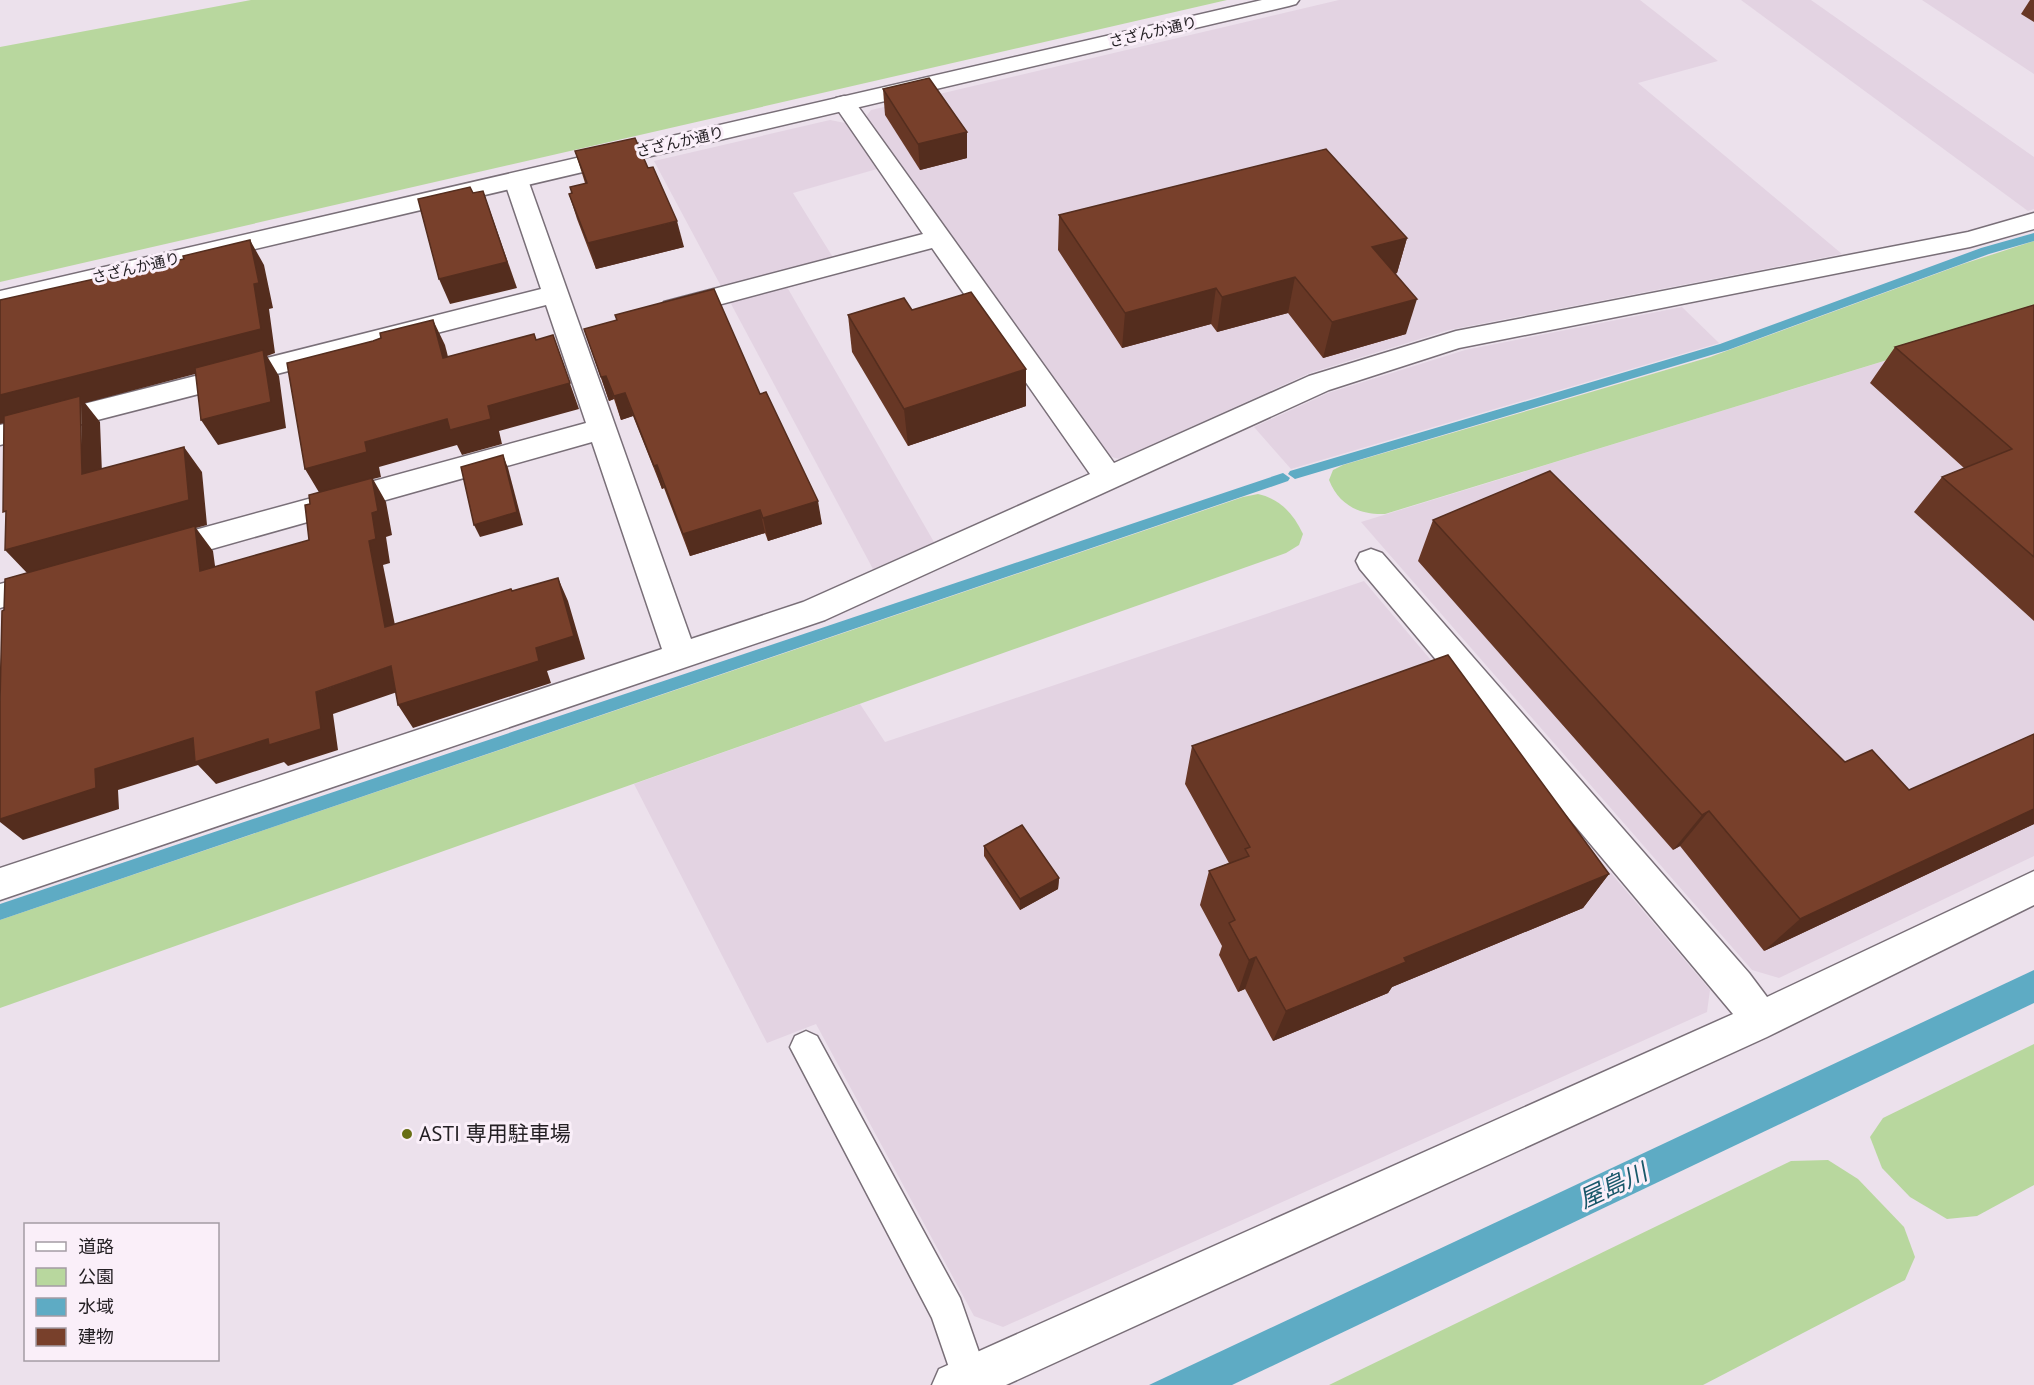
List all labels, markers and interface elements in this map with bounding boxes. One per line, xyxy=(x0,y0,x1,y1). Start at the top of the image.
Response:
street label: さざんか通り xyxy=(1107,12,1199,51)
street label: さざんか通り xyxy=(634,122,726,161)
street label: さざんか通り xyxy=(90,248,182,287)
place label: ASTI 専用駐車場 xyxy=(419,1120,571,1147)
marker: ASTI 専用駐車場 xyxy=(400,1127,414,1141)
water label: 屋島川 xyxy=(1574,1155,1655,1215)
legend xyxy=(24,1223,219,1361)
text: 道路 xyxy=(78,1235,114,1258)
text: 公園 xyxy=(78,1265,114,1288)
text: 水域 xyxy=(78,1295,114,1318)
text: 建物 xyxy=(78,1325,114,1348)

